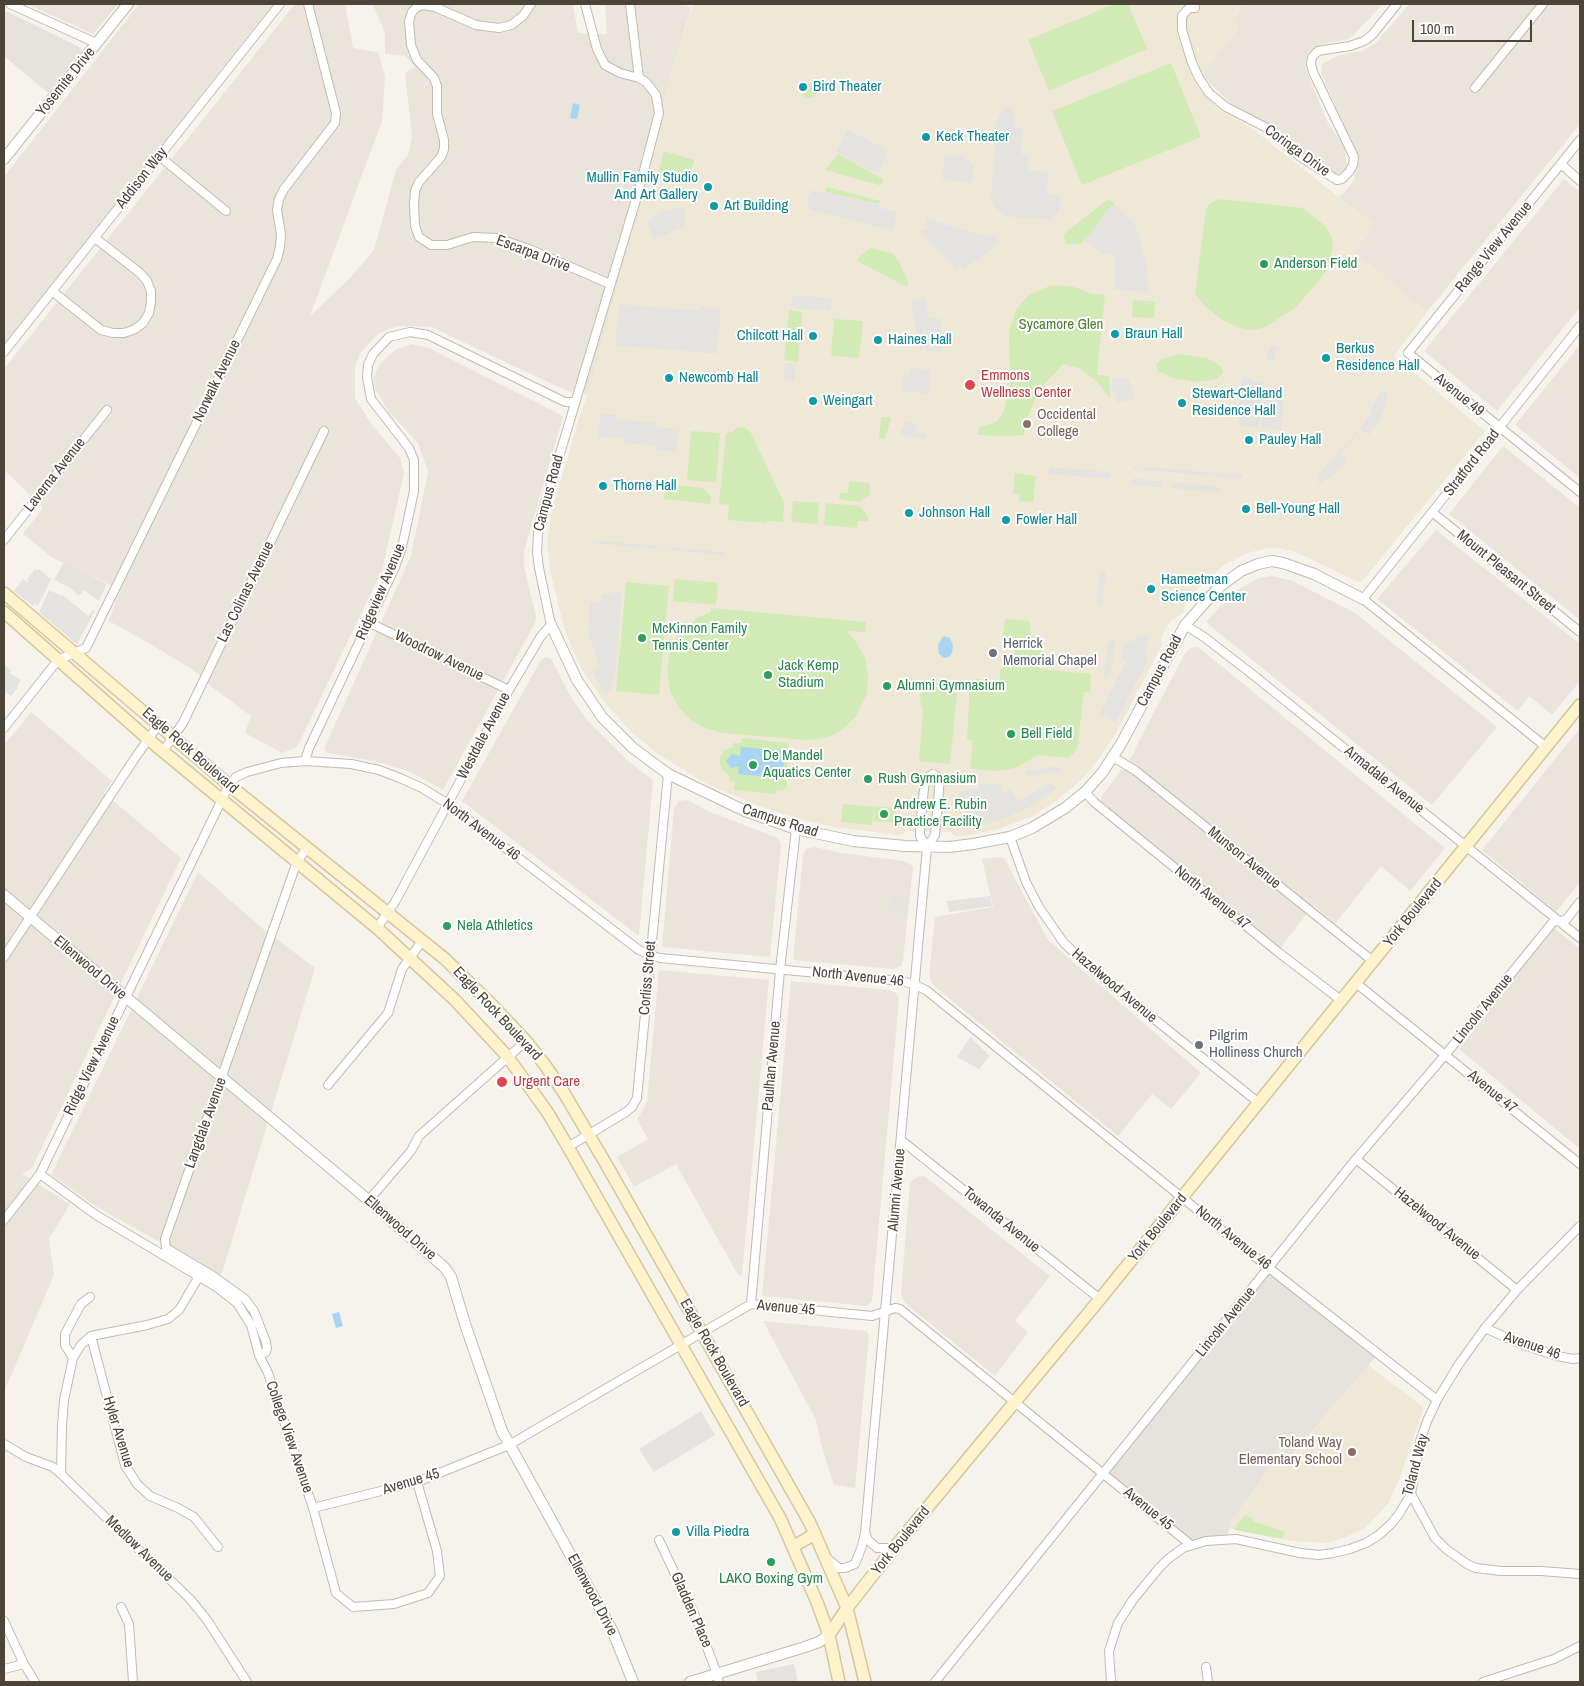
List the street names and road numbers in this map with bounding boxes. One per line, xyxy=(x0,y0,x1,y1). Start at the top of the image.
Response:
street label: Yosemite Drive xyxy=(33,44,99,120)
street label: Coringa Drive xyxy=(1261,121,1333,181)
street label: Addison Way xyxy=(113,144,171,212)
street label: Range View Avenue xyxy=(1452,198,1536,296)
street label: Escarpa Drive xyxy=(493,232,573,276)
street label: Norwalk Avenue xyxy=(189,337,245,425)
street label: Avenue 49 xyxy=(1431,370,1487,420)
street label: Stratford Road xyxy=(1440,426,1504,500)
street label: Laverna Avenue xyxy=(20,434,90,516)
street label: Campus Road xyxy=(530,453,568,533)
street label: Mount Pleasant Street xyxy=(1453,527,1559,617)
street label: Las Colinas Avenue xyxy=(214,539,278,645)
street label: Ridgeview Avenue xyxy=(353,541,409,643)
street label: Woodrow Avenue xyxy=(392,627,486,685)
street label: Campus Road xyxy=(1134,632,1186,710)
street label: Westdale Avenue xyxy=(454,689,514,783)
street label: Eagle Rock Boulevard xyxy=(138,704,242,798)
street label: Armadale Avenue xyxy=(1340,742,1428,818)
street label: North Avenue 46 xyxy=(439,795,523,865)
street label: Campus Road xyxy=(740,800,820,842)
street label: Munson Avenue xyxy=(1204,823,1284,893)
street label: North Avenue 47 xyxy=(1171,862,1253,934)
street label: York Boulevard xyxy=(1380,875,1446,951)
street label: Ellenwood Drive xyxy=(50,932,130,1004)
street label: Corliss Street xyxy=(636,940,660,1016)
street label: Hazelwood Avenue xyxy=(1068,945,1160,1027)
street label: Eagle Rock Boulevard xyxy=(449,963,545,1065)
street label: North Avenue 46 xyxy=(811,963,905,991)
street label: Lincoln Avenue xyxy=(1449,970,1517,1048)
street label: Ridge View Avenue xyxy=(60,1013,124,1119)
street label: Paulhan Avenue xyxy=(759,1020,785,1112)
street label: Avenue 47 xyxy=(1464,1067,1520,1117)
street label: Langdale Avenue xyxy=(181,1075,231,1171)
street label: Alumni Avenue xyxy=(884,1148,910,1232)
street label: Towanda Avenue xyxy=(959,1183,1043,1257)
street label: Hazelwood Avenue xyxy=(1390,1184,1484,1264)
street label: York Boulevard xyxy=(1125,1190,1191,1266)
street label: Ellenwood Drive xyxy=(360,1192,440,1264)
street label: North Avenue 46 xyxy=(1192,1202,1274,1274)
street label: Lincoln Avenue xyxy=(1192,1283,1260,1361)
street label: Eagle Rock Boulevard xyxy=(676,1296,752,1410)
street label: Avenue 45 xyxy=(756,1296,816,1320)
street label: Avenue 46 xyxy=(1501,1328,1563,1364)
street label: College View Avenue xyxy=(261,1379,317,1495)
street label: Hyler Avenue xyxy=(99,1394,137,1470)
street label: Toland Way xyxy=(1399,1432,1433,1498)
street label: Avenue 45 xyxy=(380,1465,442,1499)
street label: Avenue 45 xyxy=(1120,1484,1176,1534)
street label: York Boulevard xyxy=(868,1503,934,1579)
street label: Medlow Avenue xyxy=(101,1512,177,1586)
street label: Ellenwood Drive xyxy=(563,1551,621,1639)
street label: Gladden Place xyxy=(666,1569,716,1651)

